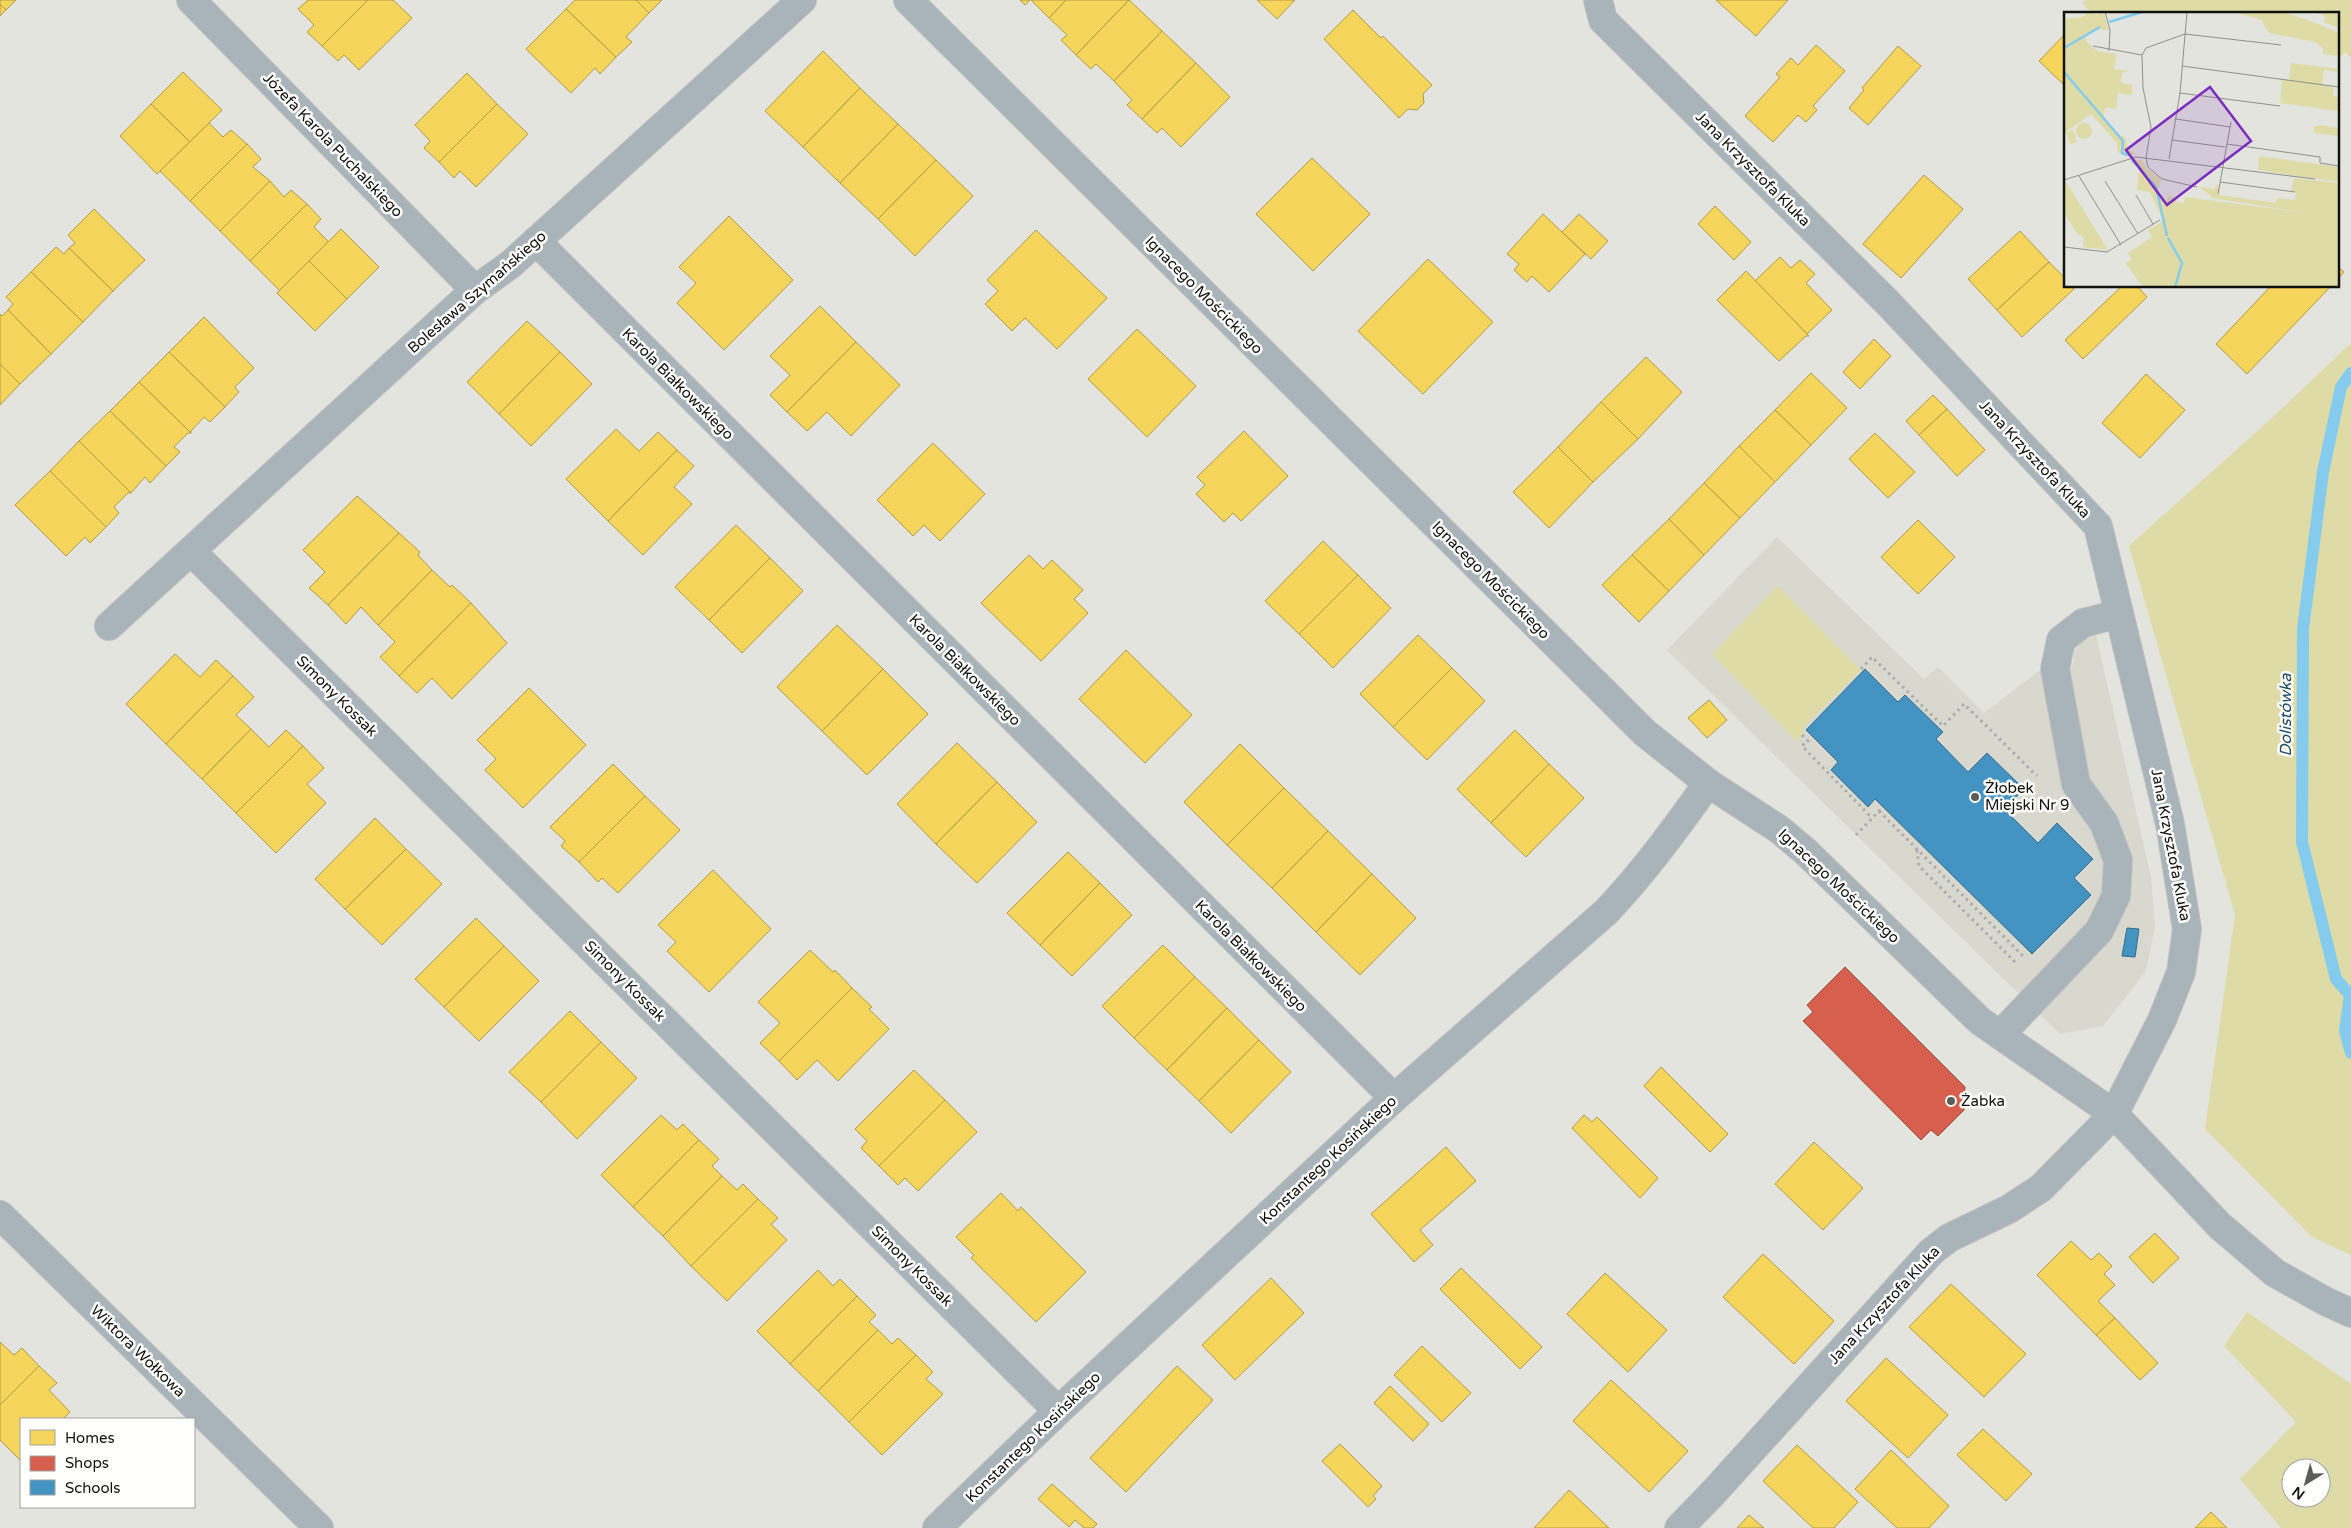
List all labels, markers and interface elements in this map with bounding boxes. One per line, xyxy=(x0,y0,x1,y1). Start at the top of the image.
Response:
inset map xyxy=(2064,12,2338,288)
street label: Józefa Karola Puchalskiego xyxy=(259,69,407,221)
street label: Jana Krzysztofa Kluka xyxy=(1692,108,1814,230)
street label: Bolesława Szymańskiego xyxy=(404,227,550,357)
street label: Ignacego Mościckiego xyxy=(1141,232,1267,358)
street label: Karola Białkowskiego xyxy=(618,324,738,444)
street label: Jana Krzysztofa Kluka xyxy=(1976,396,2094,522)
street label: Ignacego Mościckiego xyxy=(1428,517,1554,643)
street label: Karola Białkowskiego xyxy=(905,610,1025,730)
street label: Simony Kossak xyxy=(293,652,381,740)
water label: Dolistówka xyxy=(2276,673,2296,756)
street label: Jana Krzysztofa Kluka xyxy=(2147,767,2195,923)
place label: Żłobek Miejski Nr 9 xyxy=(1985,779,2069,814)
marker: Żłobek Miejski Nr 9 xyxy=(1969,791,1981,803)
street label: Ignacego Mościckiego xyxy=(1775,825,1903,947)
street label: Karola Białkowskiego xyxy=(1191,896,1311,1016)
street label: Simony Kossak xyxy=(581,937,669,1025)
street label: Konstantego Kosińskiego xyxy=(1256,1092,1400,1228)
place label: Żabka xyxy=(1961,1092,2005,1110)
marker: Żabka xyxy=(1945,1095,1957,1107)
street label: Simony Kossak xyxy=(868,1222,956,1310)
street label: Jana Krzysztofa Kluka xyxy=(1825,1242,1943,1368)
street label: Wiktora Wołkowa xyxy=(87,1301,189,1401)
street label: Konstantego Kosińskiego xyxy=(962,1368,1104,1506)
legend xyxy=(20,1418,195,1508)
text: Homes xyxy=(65,1429,115,1447)
text: Shops xyxy=(65,1454,109,1472)
north arrow xyxy=(2281,1458,2331,1508)
text: Schools xyxy=(65,1479,121,1497)
text: N xyxy=(2289,1483,2308,1503)

